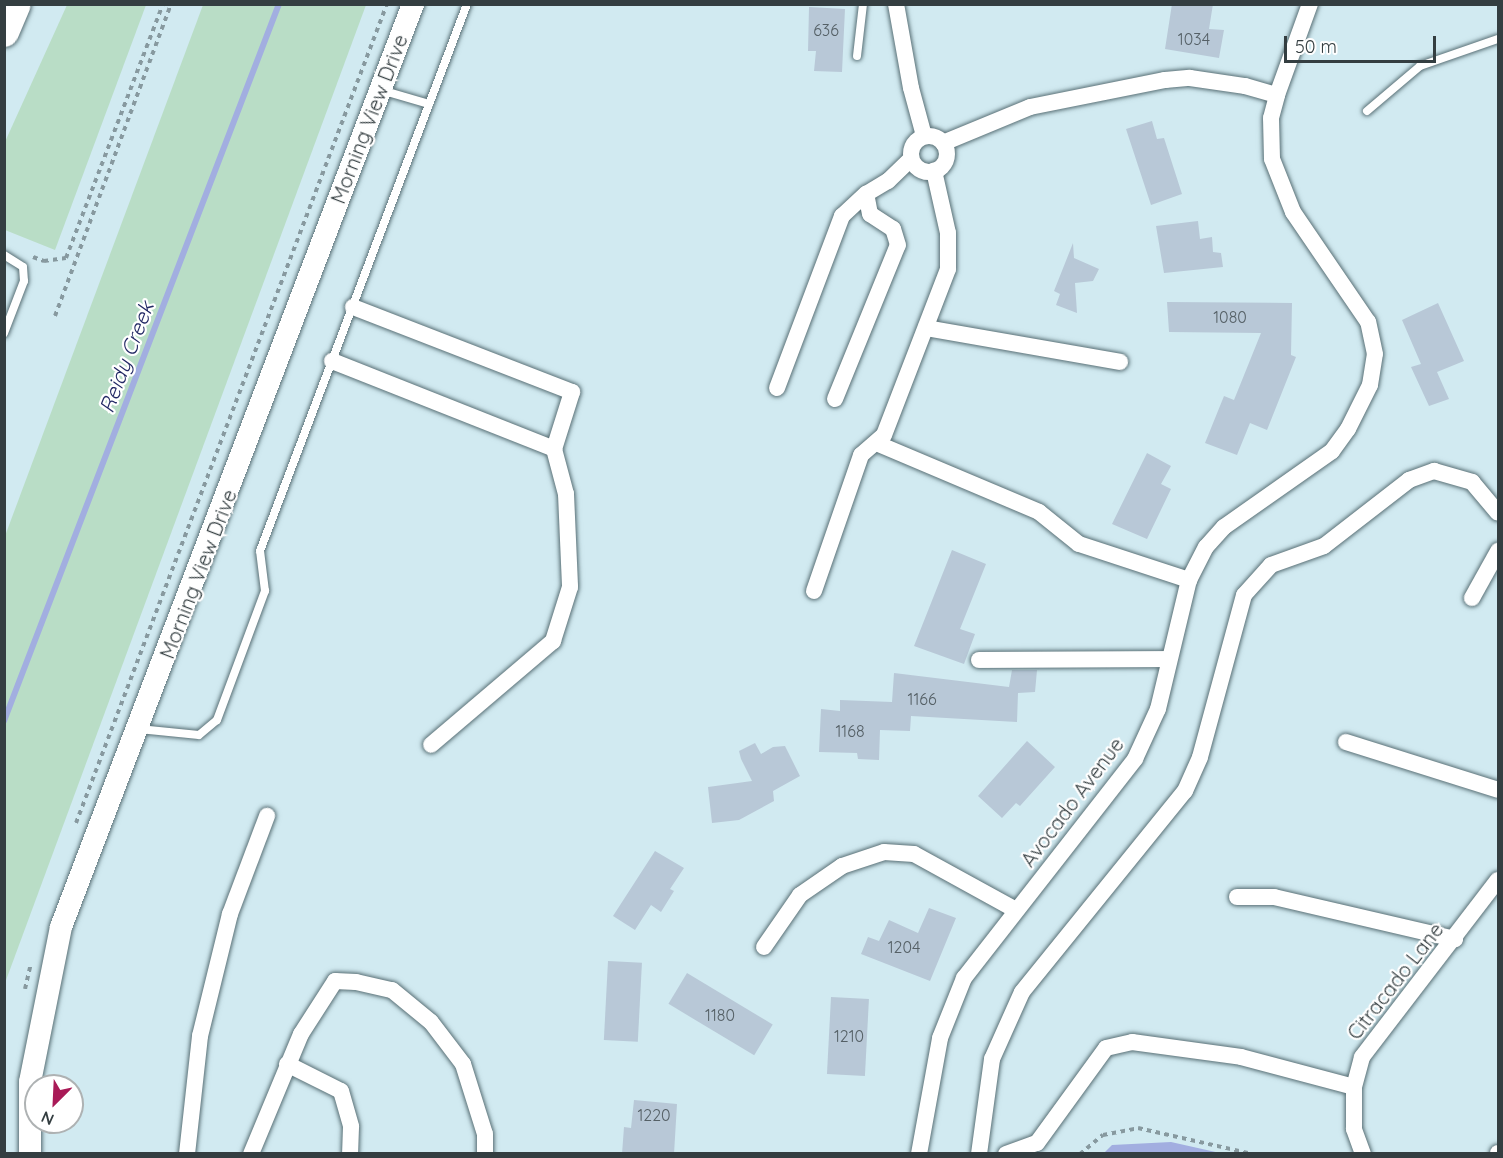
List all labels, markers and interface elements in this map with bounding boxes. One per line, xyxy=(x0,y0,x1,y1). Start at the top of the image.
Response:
house number: 636 xyxy=(813,20,839,40)
scale bar xyxy=(1287,24,1438,62)
house number: 1034 xyxy=(1178,29,1210,49)
street label: Morning View Drive xyxy=(326,31,412,207)
text: 50 m xyxy=(1295,35,1337,58)
water label: Reidy Creek xyxy=(93,298,159,416)
house number: 1080 xyxy=(1213,307,1247,327)
street label: Morning View Drive xyxy=(155,486,241,662)
house number: 1166 xyxy=(907,689,937,709)
house number: 1168 xyxy=(835,721,865,741)
street label: Avocado Avenue xyxy=(1016,733,1128,871)
street label: Citracado Lane xyxy=(1342,918,1448,1044)
house number: 1204 xyxy=(888,937,920,957)
house number: 1180 xyxy=(705,1005,735,1025)
house number: 1210 xyxy=(834,1026,864,1046)
north arrow xyxy=(24,1074,84,1134)
house number: 1220 xyxy=(637,1105,671,1125)
text: N xyxy=(38,1107,57,1130)

